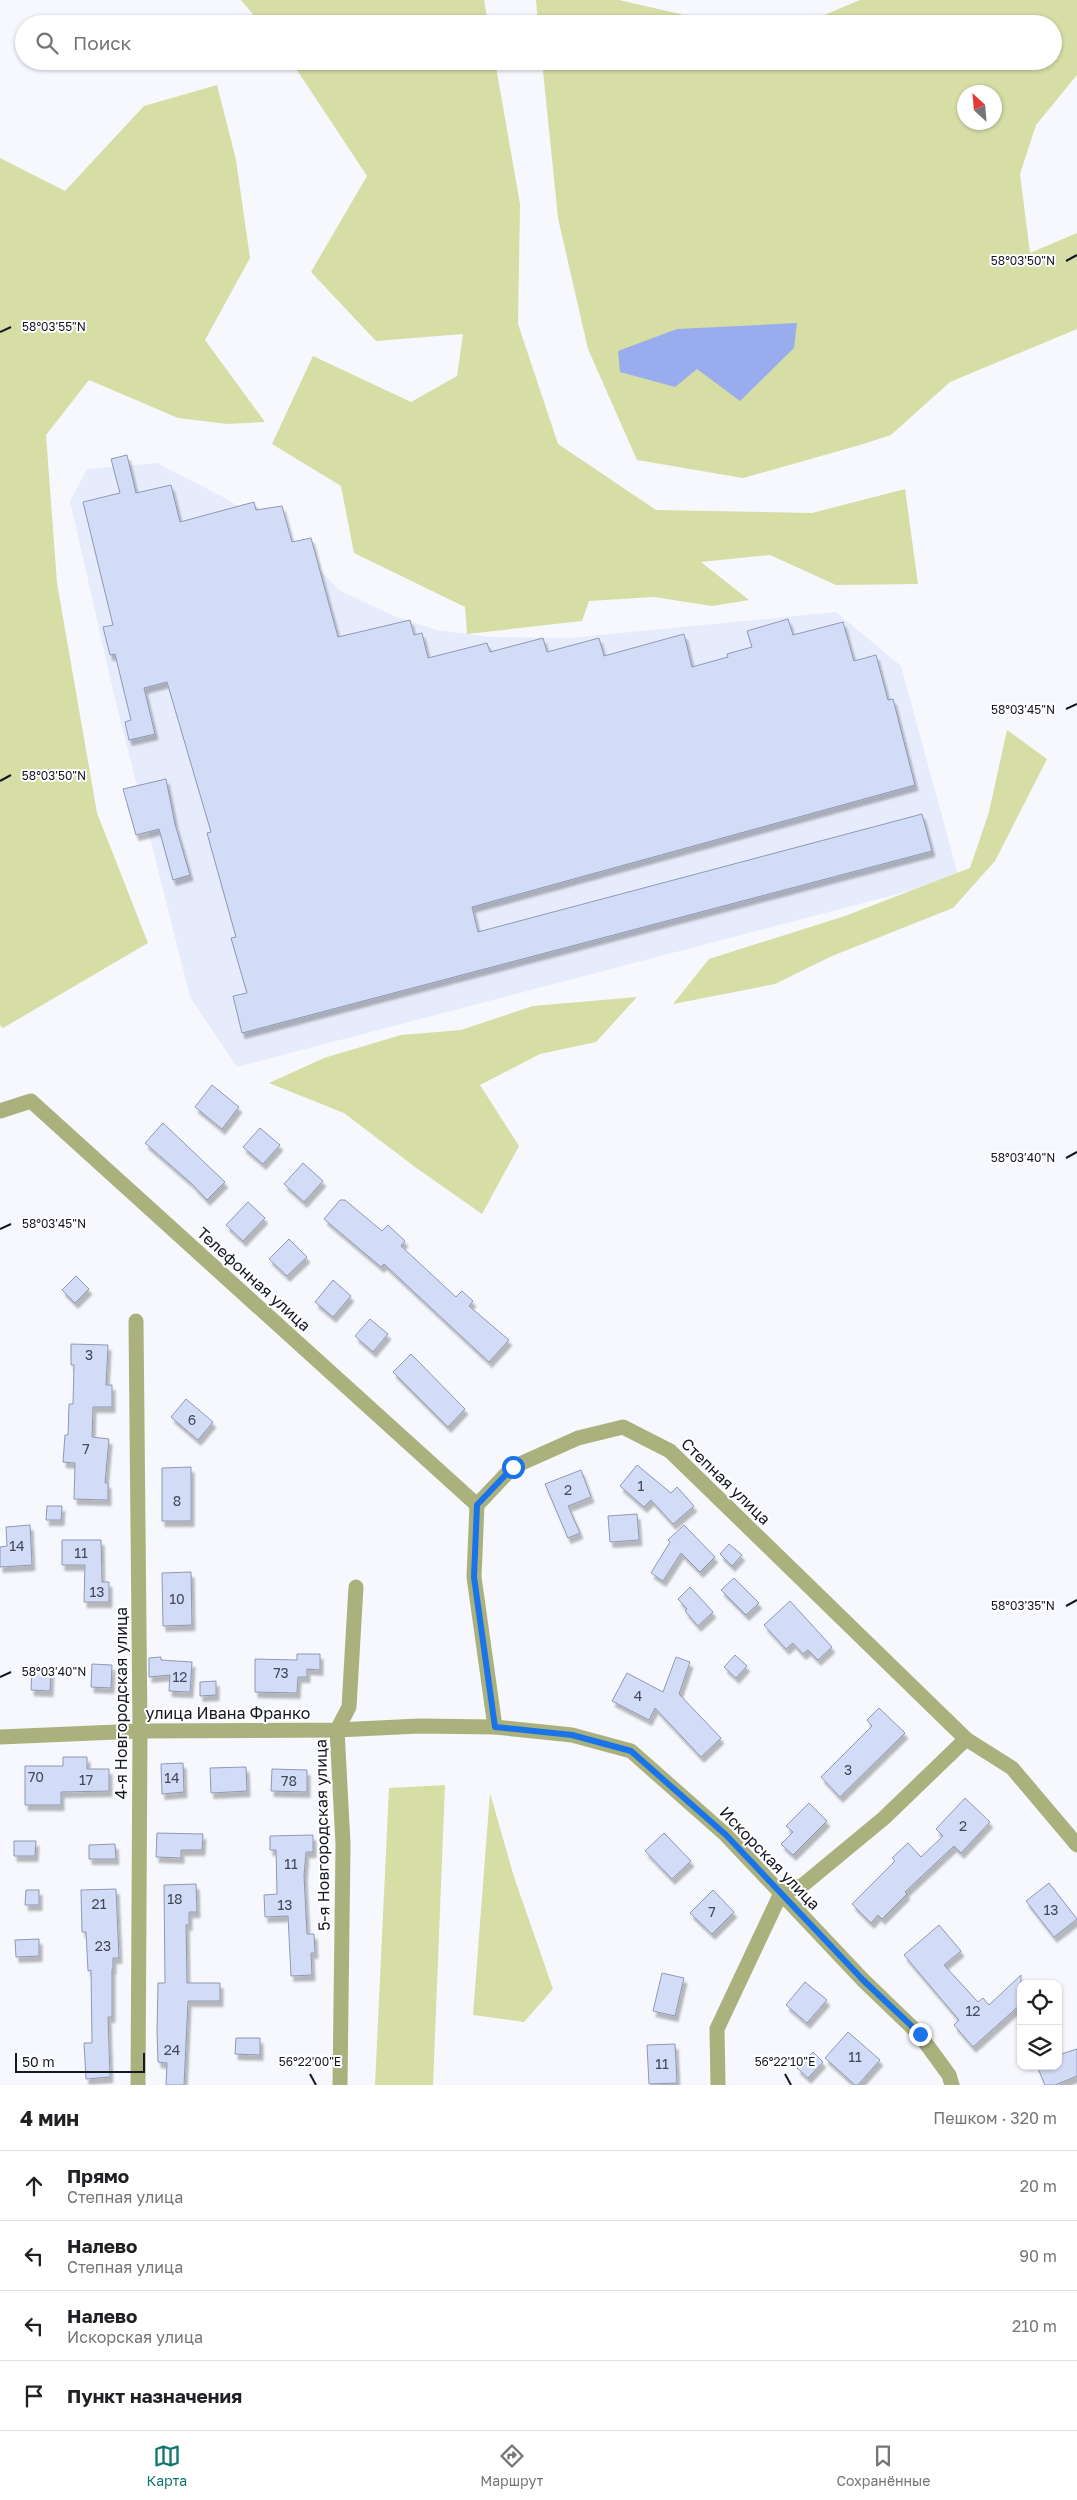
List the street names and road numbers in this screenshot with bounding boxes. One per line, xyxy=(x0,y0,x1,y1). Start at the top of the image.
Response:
street label: Телефонная улица xyxy=(193,1223,315,1335)
street label: Степная улица xyxy=(677,1433,775,1529)
street label: 4-я Новгородская улица xyxy=(111,1607,131,1799)
street label: улица Ивана Франко xyxy=(146,1703,310,1723)
street label: 5-я Новгородская улица xyxy=(310,1739,334,1931)
street label: Искорская улица xyxy=(716,1802,824,1914)

